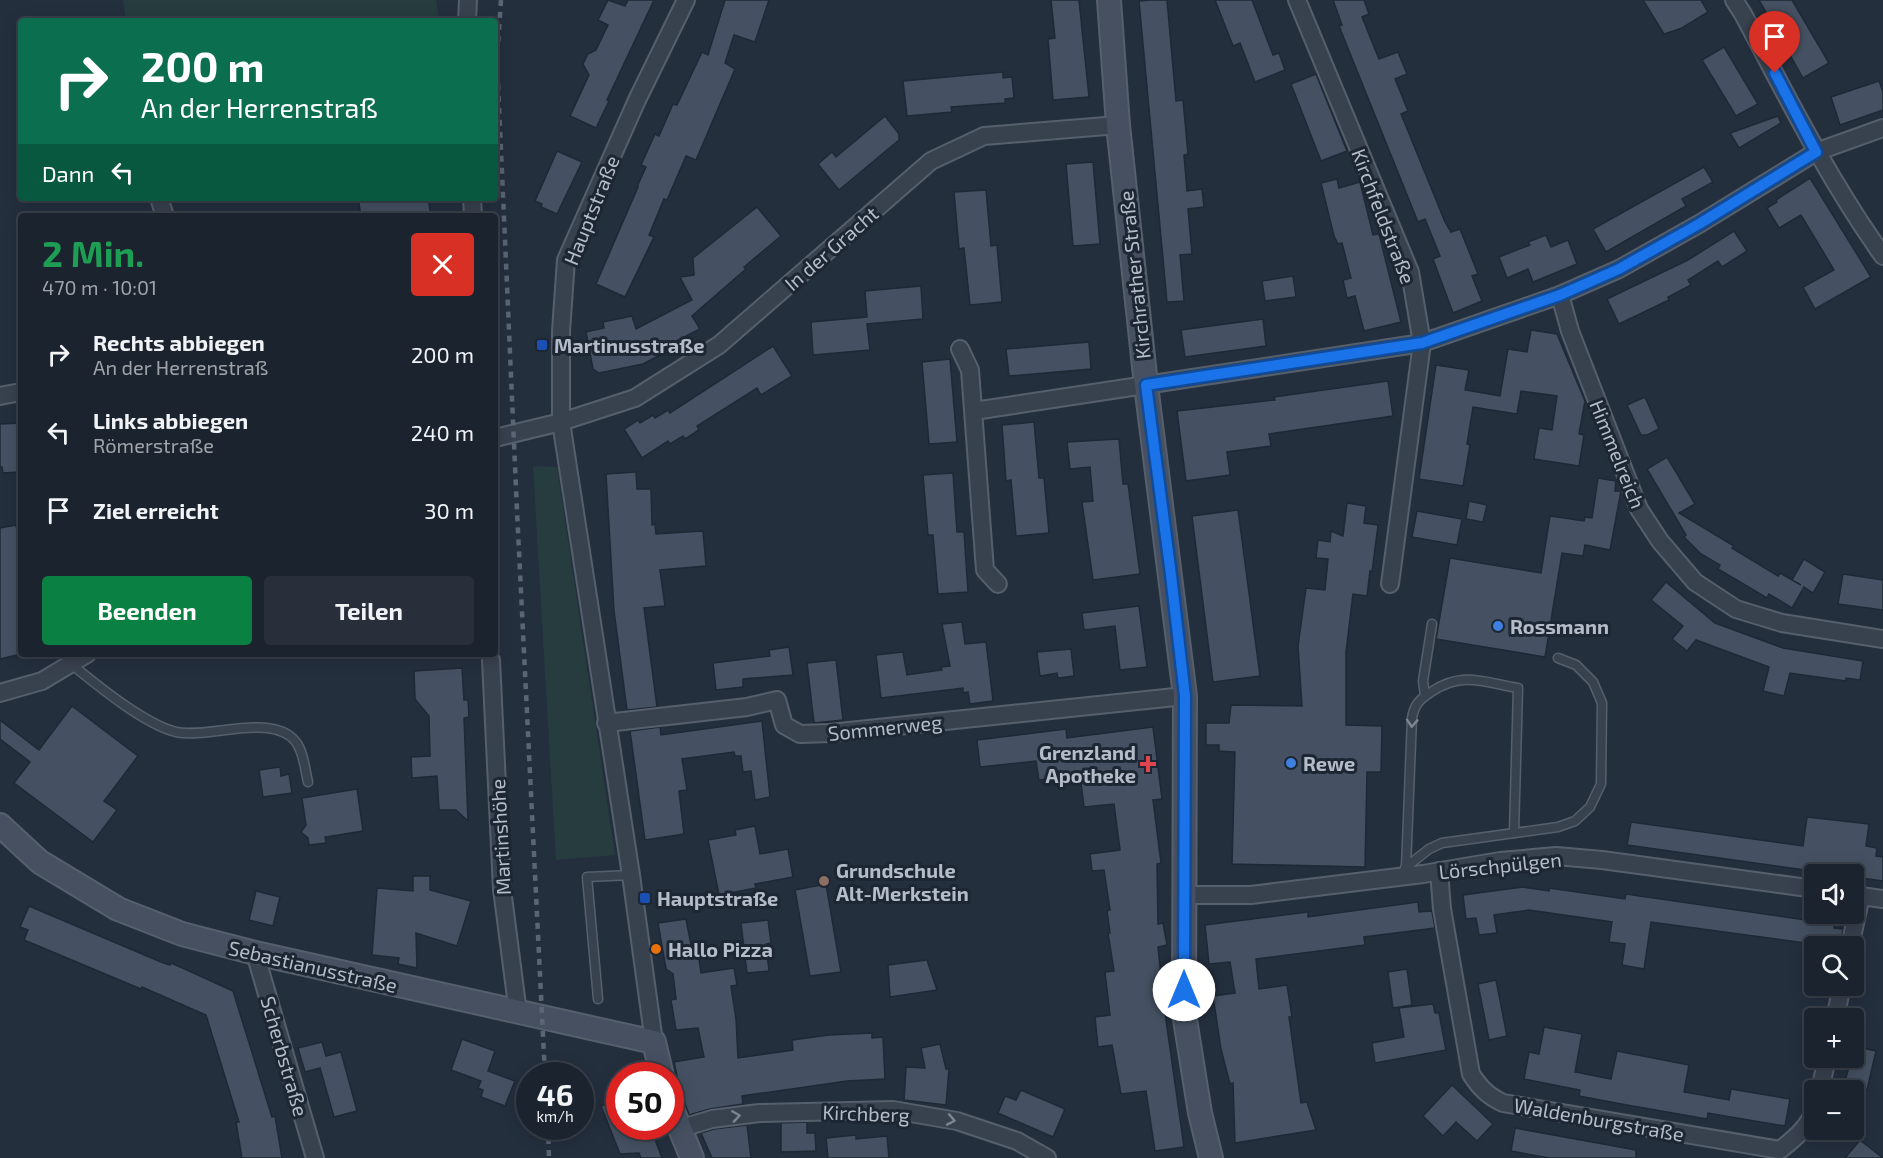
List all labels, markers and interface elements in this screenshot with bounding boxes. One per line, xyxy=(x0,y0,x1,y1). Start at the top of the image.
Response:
pin xyxy=(1749,11,1800,73)
icon: arrive xyxy=(1758,20,1791,53)
text: 200 m xyxy=(141,40,264,90)
icon: right xyxy=(42,42,120,120)
text: An der Herrenstraß xyxy=(141,91,378,123)
street label: Kirchfeldstraße xyxy=(1347,145,1421,287)
street label: Hauptstraße xyxy=(558,152,624,268)
icon: left xyxy=(106,156,139,189)
text: Dann xyxy=(42,160,94,186)
street label: Kirchrather Straße xyxy=(1113,190,1155,360)
street label: In der Gracht xyxy=(779,201,883,295)
text: 2 Min. xyxy=(42,231,144,274)
button: close xyxy=(411,233,474,296)
text: 470 m · 10:01 xyxy=(42,275,157,299)
text: Rechts abbiegen xyxy=(93,329,265,355)
place label: Martinusstraße xyxy=(554,333,705,357)
icon: right xyxy=(42,338,75,371)
marker: Martinusstraße xyxy=(535,338,549,352)
text: 200 m xyxy=(411,341,474,367)
text: An der Herrenstraß xyxy=(93,355,268,379)
street label: Himmelreich xyxy=(1585,396,1651,512)
text: Links abbiegen xyxy=(93,407,248,433)
icon: left xyxy=(42,416,75,449)
text: 240 m xyxy=(411,419,474,445)
text: Römerstraße xyxy=(93,433,214,457)
icon: arrive xyxy=(42,494,75,527)
text: Ziel erreicht xyxy=(93,497,219,523)
text: 30 m xyxy=(424,497,474,523)
button: Beenden xyxy=(42,576,252,645)
button: Teilen xyxy=(264,576,474,645)
place label: Rossmann xyxy=(1510,614,1609,638)
marker: Rossmann xyxy=(1491,619,1505,633)
street label: Sommerweg xyxy=(827,709,943,745)
one-way arrow xyxy=(1406,719,1419,728)
place label: Grenzland Apotheke xyxy=(1039,740,1136,787)
place label: Rewe xyxy=(1303,751,1355,775)
marker: Rewe xyxy=(1284,756,1298,770)
marker: Grenzland Apotheke xyxy=(1141,757,1155,771)
street label: Martinshöhe xyxy=(485,778,515,896)
street label: Lörschpülgen xyxy=(1437,847,1563,883)
place label: Grundschule Alt-Merkstein xyxy=(836,858,969,905)
map controls xyxy=(1804,864,1864,1140)
button: sound xyxy=(1804,864,1864,924)
marker: Grundschule Alt-Merkstein xyxy=(817,874,831,888)
place label: Hauptstraße xyxy=(657,886,778,910)
marker: Hauptstraße xyxy=(638,891,652,905)
street label: Sebastianusstraße xyxy=(226,935,400,997)
button: search xyxy=(1804,936,1864,996)
place label: Hallo Pizza xyxy=(668,937,773,961)
marker: Hallo Pizza xyxy=(649,942,663,956)
position arrow xyxy=(1152,958,1216,1022)
street label: Scherbstraße xyxy=(256,993,314,1119)
button: + xyxy=(1804,1008,1864,1068)
speed limit sign: 50 xyxy=(606,1062,684,1140)
text: 46 xyxy=(537,1076,573,1112)
button: − xyxy=(1804,1080,1864,1140)
street label: Waldenburgstraße xyxy=(1512,1092,1686,1146)
street label: Kirchberg xyxy=(822,1099,910,1127)
text: km/h xyxy=(536,1107,574,1125)
one-way arrow xyxy=(731,1110,740,1122)
one-way arrow xyxy=(945,1113,955,1126)

